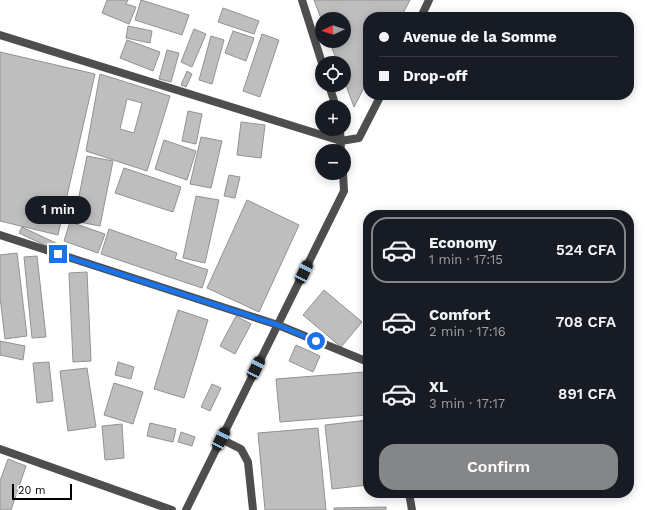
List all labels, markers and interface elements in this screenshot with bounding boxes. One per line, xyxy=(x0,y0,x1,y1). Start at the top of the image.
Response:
north arrow xyxy=(315,12,351,48)
map controls xyxy=(315,12,351,180)
text: Avenue de la Somme xyxy=(403,28,557,46)
button: locate xyxy=(315,56,351,92)
text: Drop-off xyxy=(403,67,468,85)
button: + xyxy=(315,100,351,136)
button: − xyxy=(315,144,351,180)
callout: 1 min xyxy=(25,196,91,224)
text: 1 min xyxy=(41,202,75,217)
icon: car xyxy=(381,232,417,268)
text: Economy xyxy=(429,234,496,252)
text: 524 CFA xyxy=(556,241,616,259)
route end xyxy=(49,245,67,263)
text: 1 min · 17:15 xyxy=(429,252,503,267)
car xyxy=(293,259,315,285)
icon: car xyxy=(381,304,417,340)
text: Comfort xyxy=(429,306,490,324)
text: 708 CFA xyxy=(556,313,616,331)
text: 2 min · 17:16 xyxy=(429,324,506,339)
route start xyxy=(307,332,325,350)
car xyxy=(245,355,267,381)
icon: car xyxy=(381,376,417,412)
text: XL xyxy=(429,378,448,396)
text: 891 CFA xyxy=(558,385,616,403)
text: 3 min · 17:17 xyxy=(429,396,505,411)
car xyxy=(210,426,232,452)
button: Confirm xyxy=(379,444,618,490)
scale bar xyxy=(12,482,72,501)
text: 20 m xyxy=(18,484,46,497)

